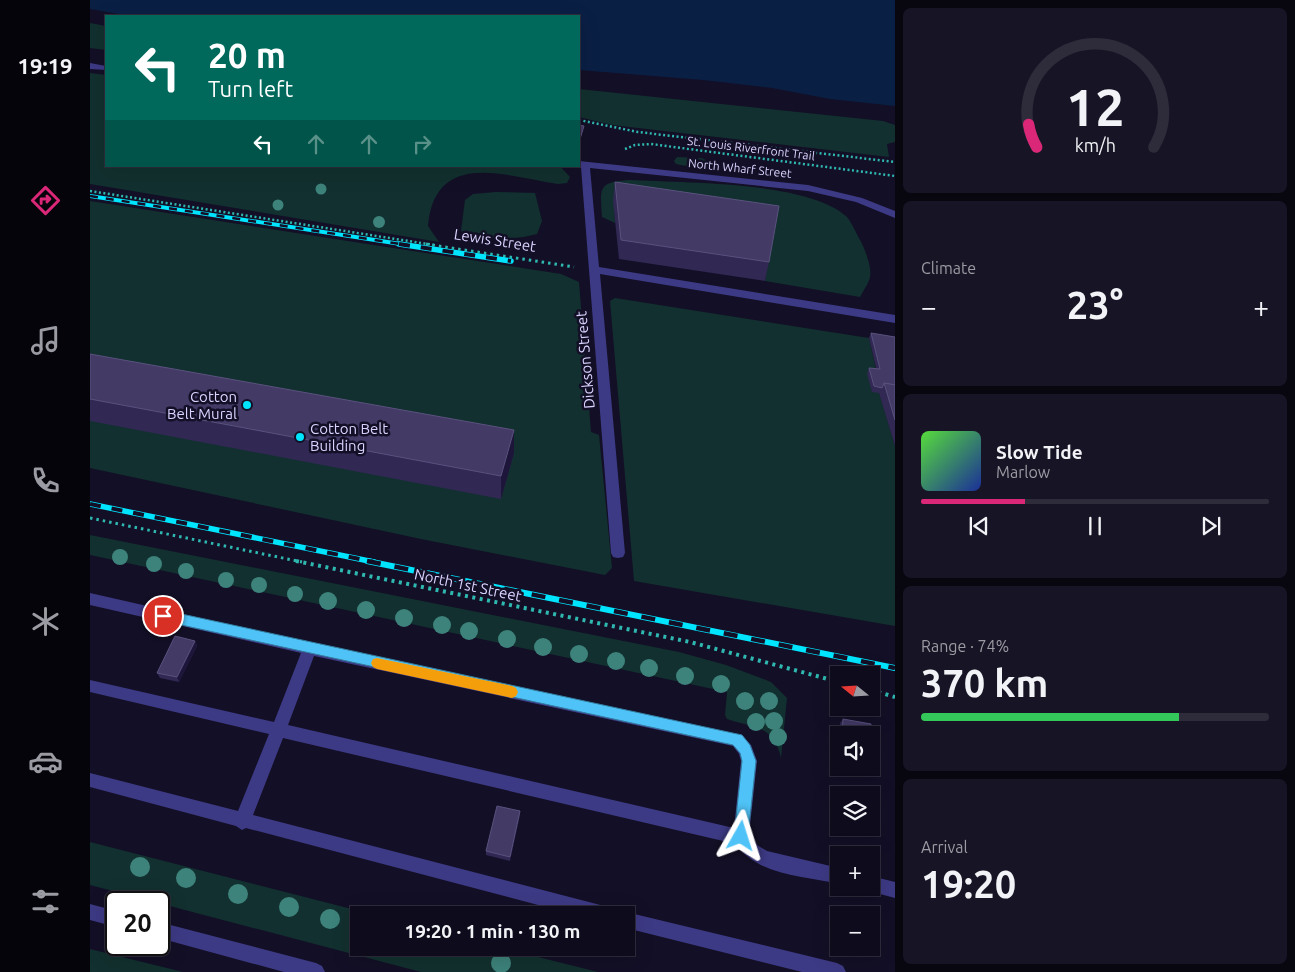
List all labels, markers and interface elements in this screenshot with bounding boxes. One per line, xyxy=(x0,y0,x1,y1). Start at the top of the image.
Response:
icon: left xyxy=(125,35,190,100)
text: 20 m xyxy=(208,35,286,75)
text: 19:19 xyxy=(17,53,73,78)
text: Turn left xyxy=(208,76,293,101)
text: 12 xyxy=(1066,78,1124,136)
icon: left xyxy=(249,130,277,158)
icon: ahead xyxy=(302,130,330,158)
icon: ahead xyxy=(355,130,383,158)
icon: right xyxy=(408,130,436,158)
street label: St. Louis Riverfront Trail xyxy=(686,134,816,162)
text: km/h xyxy=(1074,135,1116,155)
street label: North Wharf Street xyxy=(688,156,793,180)
icon: directions xyxy=(28,183,63,218)
street label: Lewis Street xyxy=(453,225,537,255)
text: Climate xyxy=(921,259,976,277)
text: 23° xyxy=(1067,284,1123,326)
text: − xyxy=(921,291,937,322)
text: + xyxy=(1253,291,1269,322)
street label: Dickson Street xyxy=(572,310,598,410)
icon: music xyxy=(28,323,63,358)
place label: Cotton Belt Mural xyxy=(167,388,237,422)
marker: Cotton Belt Mural xyxy=(241,399,253,411)
place label: Cotton Belt Building xyxy=(310,420,388,454)
marker: Cotton Belt Building xyxy=(294,431,306,443)
text: Slow Tide xyxy=(996,441,1083,463)
icon: phone xyxy=(28,463,63,498)
text: Marlow xyxy=(996,463,1050,481)
icon: previous xyxy=(965,512,993,540)
icon: pause xyxy=(1081,512,1109,540)
icon: next xyxy=(1197,512,1225,540)
street label: North 1st Street xyxy=(413,565,523,605)
pin xyxy=(142,595,184,637)
icon: arrive xyxy=(149,602,177,630)
icon: climate xyxy=(28,604,63,639)
text: Range · 74% xyxy=(921,637,1009,655)
text: 370 km xyxy=(921,662,1048,704)
north arrow xyxy=(830,666,880,716)
map controls xyxy=(830,666,880,956)
button: sound xyxy=(830,726,880,776)
icon: car xyxy=(28,744,63,779)
button: layers xyxy=(830,786,880,836)
position arrow xyxy=(714,809,766,861)
text: Arrival xyxy=(921,838,968,856)
button: + xyxy=(830,846,880,896)
text: 19:20 xyxy=(921,863,1016,905)
icon: filters xyxy=(28,884,63,919)
speed limit sign: 20 xyxy=(105,891,170,956)
button: − xyxy=(830,906,880,956)
text: 19:20 · 1 min · 130 m xyxy=(405,920,580,942)

